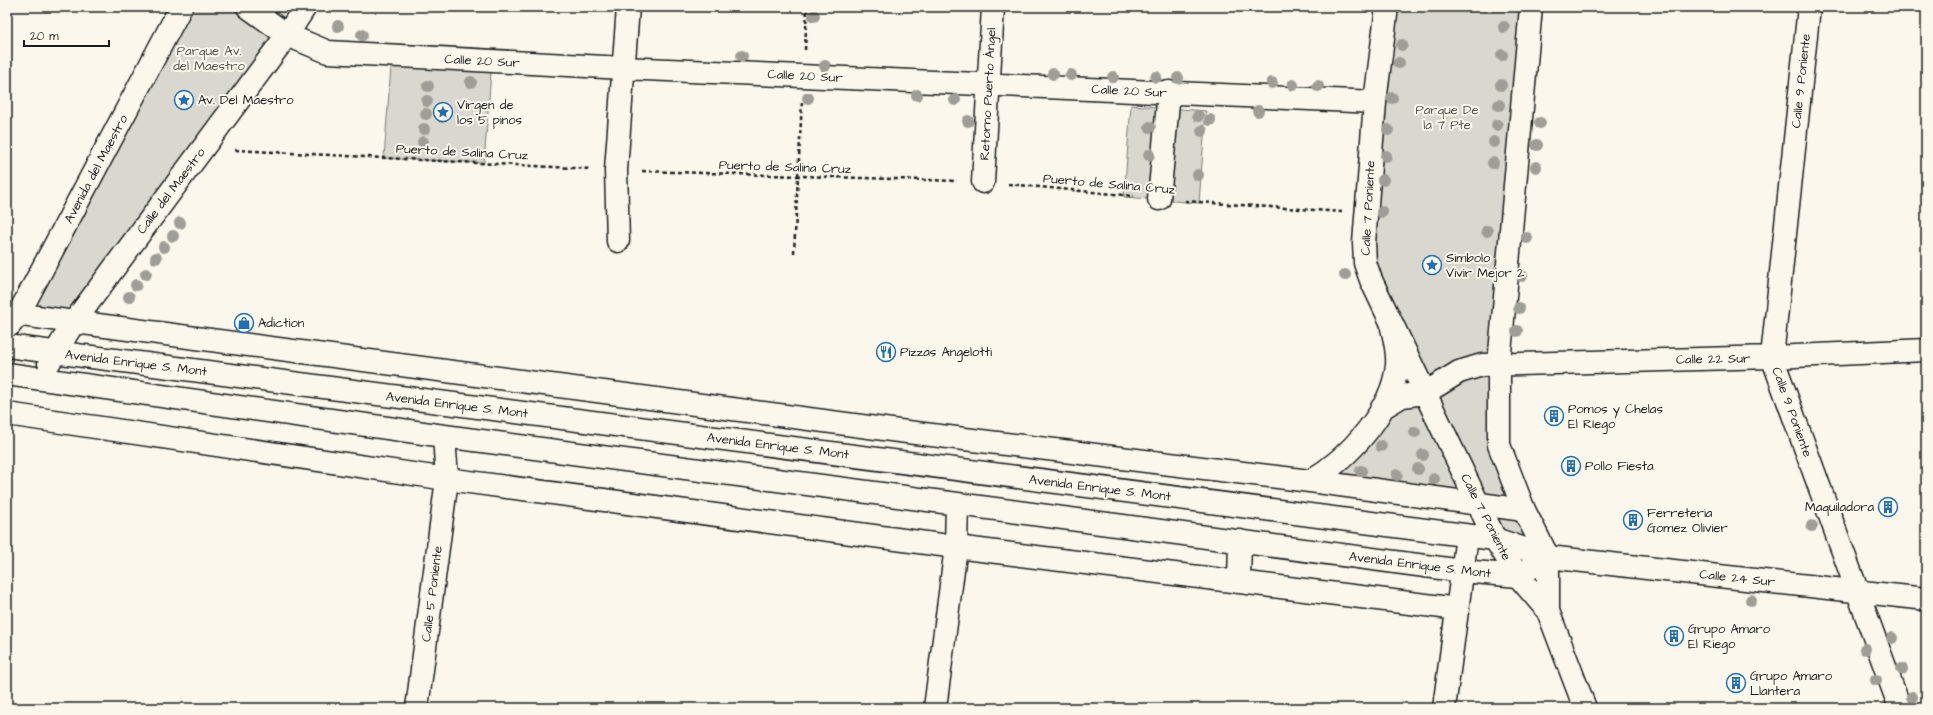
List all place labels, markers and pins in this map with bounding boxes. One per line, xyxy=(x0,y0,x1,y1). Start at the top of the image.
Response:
place icon: Av. Del Maestro xyxy=(173,89,195,111)
place label: Av. Del Maestro xyxy=(198,91,294,109)
place label: Virgen de los 5 pinos xyxy=(457,96,523,129)
place icon: Virgen de los 5 pinos xyxy=(432,101,454,123)
place label: Simbolo Vivir Mejor 2 xyxy=(1446,249,1525,282)
place icon: Simbolo Vivir Mejor 2 xyxy=(1421,254,1443,276)
shop icon: Adiction xyxy=(233,312,255,334)
place label: Adiction xyxy=(258,314,305,332)
restaurant icon: Pizzas Angelotti xyxy=(875,341,897,363)
place label: Pizzas Angelotti xyxy=(900,343,992,362)
place label: Pomos y Chelas El RIego xyxy=(1568,400,1663,434)
building icon: Pomos y Chelas El RIego xyxy=(1543,405,1565,427)
building icon: Pollo Fiesta xyxy=(1560,455,1582,477)
place label: Pollo Fiesta xyxy=(1585,457,1654,475)
building icon: Maquiladora xyxy=(1877,496,1899,518)
place label: Maquiladora xyxy=(1805,498,1874,516)
place label: Ferreteria Gomez Olivier xyxy=(1647,504,1728,537)
building icon: Ferreteria Gomez Olivier xyxy=(1622,509,1644,531)
place label: Grupo Amaro El Riego xyxy=(1688,620,1771,654)
building icon: Grupo Amaro El Riego xyxy=(1663,625,1685,647)
place label: Grupo Amaro Llantera xyxy=(1750,667,1833,700)
building icon: Grupo Amaro Llantera xyxy=(1725,672,1747,694)

